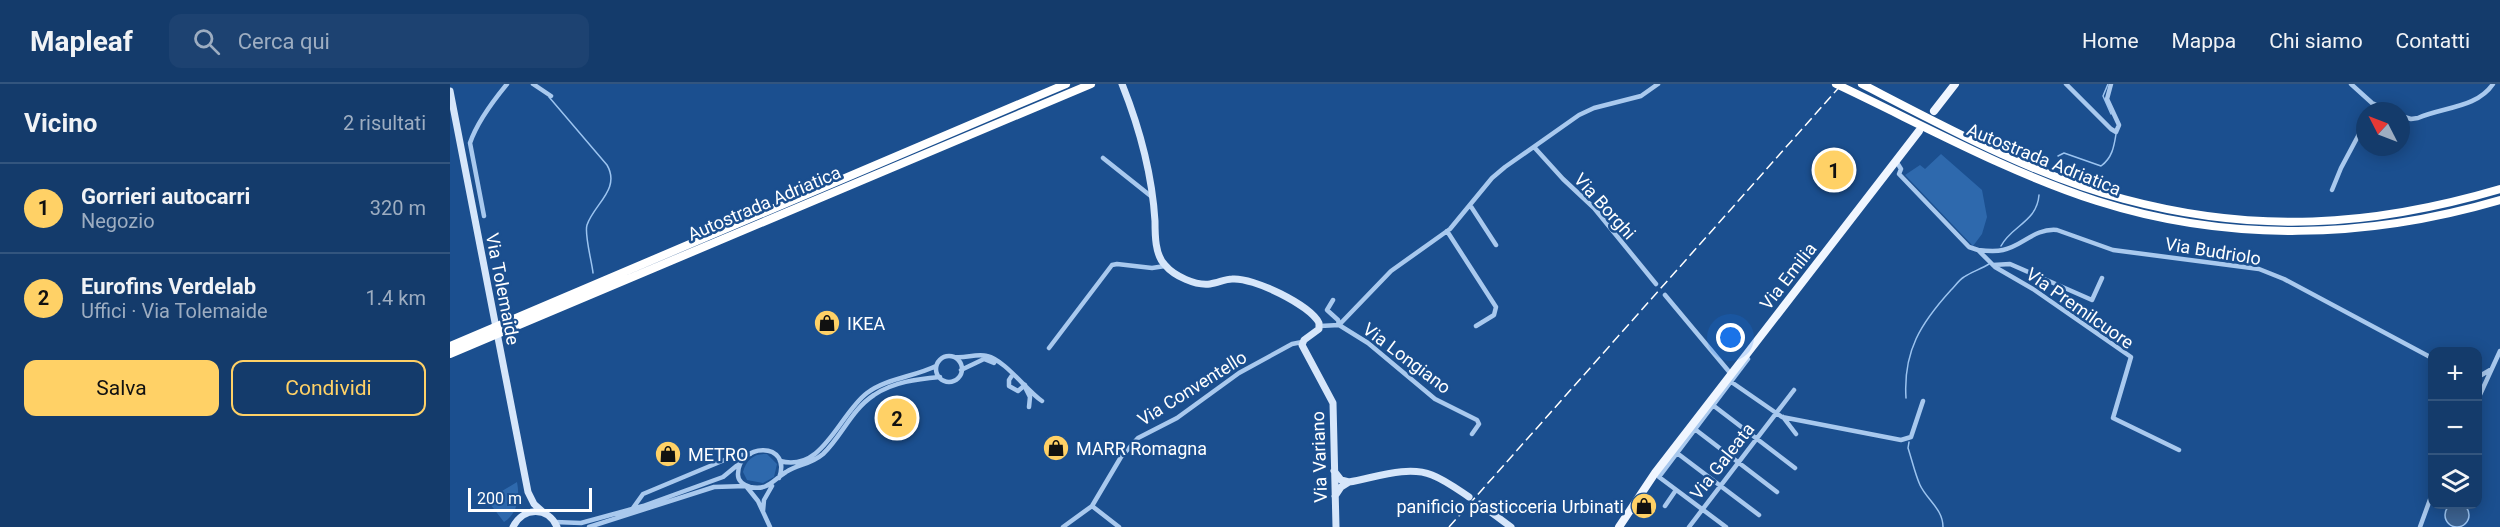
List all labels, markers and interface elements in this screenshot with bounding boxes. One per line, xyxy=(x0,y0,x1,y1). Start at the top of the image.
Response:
search box xyxy=(169,14,589,68)
text: Mapleaf xyxy=(30,25,133,58)
icon: search xyxy=(190,25,223,58)
text: Cerca qui xyxy=(238,29,330,54)
text: Home xyxy=(2082,29,2139,53)
text: Mappa xyxy=(2172,29,2236,53)
text: Chi siamo xyxy=(2269,29,2363,53)
text: Contatti xyxy=(2396,29,2470,53)
north arrow xyxy=(2356,102,2410,156)
text: Vicino xyxy=(24,108,98,138)
text: 2 risultati xyxy=(343,111,426,135)
street label: Autostrada Adriatica xyxy=(1964,118,2124,200)
pin: 1 xyxy=(1814,148,1854,193)
street label: Autostrada Adriatica xyxy=(684,161,844,245)
street label: Via Borghi xyxy=(1570,169,1640,243)
text: Gorrieri autocarri xyxy=(81,184,250,209)
text: 1 xyxy=(38,196,49,220)
text: 320 m xyxy=(370,196,426,220)
text: Negozio xyxy=(81,209,155,233)
street label: Via Tolemaide xyxy=(482,231,524,347)
street label: Via Budriolo xyxy=(2164,233,2262,269)
street label: Via Emilia xyxy=(1755,238,1821,314)
street label: Via Premilcuore xyxy=(2022,263,2138,353)
text: Eurofins Verdelab xyxy=(81,274,256,299)
text: 2 xyxy=(38,286,49,310)
text: 1.4 km xyxy=(366,286,426,310)
text: Uffici · Via Tolemaide xyxy=(81,299,268,323)
shop icon: IKEA xyxy=(812,308,842,338)
place label: IKEA xyxy=(847,313,885,334)
street label: Via Longiano xyxy=(1359,318,1455,398)
your location xyxy=(1716,323,1745,352)
street label: Via Conventello xyxy=(1134,346,1250,430)
map controls xyxy=(2428,347,2482,509)
button: + xyxy=(2428,347,2482,401)
button: Salva xyxy=(24,360,219,416)
button: Condividi xyxy=(231,360,426,416)
pin: 2 xyxy=(878,396,916,440)
button: − xyxy=(2428,401,2482,455)
street label: Via Variano xyxy=(1307,411,1331,503)
street label: Via Galeata xyxy=(1686,418,1758,504)
shop icon: MARR Romagna xyxy=(1041,433,1071,463)
place label: MARR Romagna xyxy=(1076,438,1207,459)
shop icon: METRO xyxy=(653,439,683,469)
place label: METRO xyxy=(688,444,748,465)
button: layers xyxy=(2428,455,2482,509)
scale bar xyxy=(468,485,592,512)
text: 200 m xyxy=(477,489,522,508)
shop icon: panificio pasticceria Urbinati xyxy=(1629,491,1659,521)
place label: panificio pasticceria Urbinati xyxy=(1396,496,1624,517)

